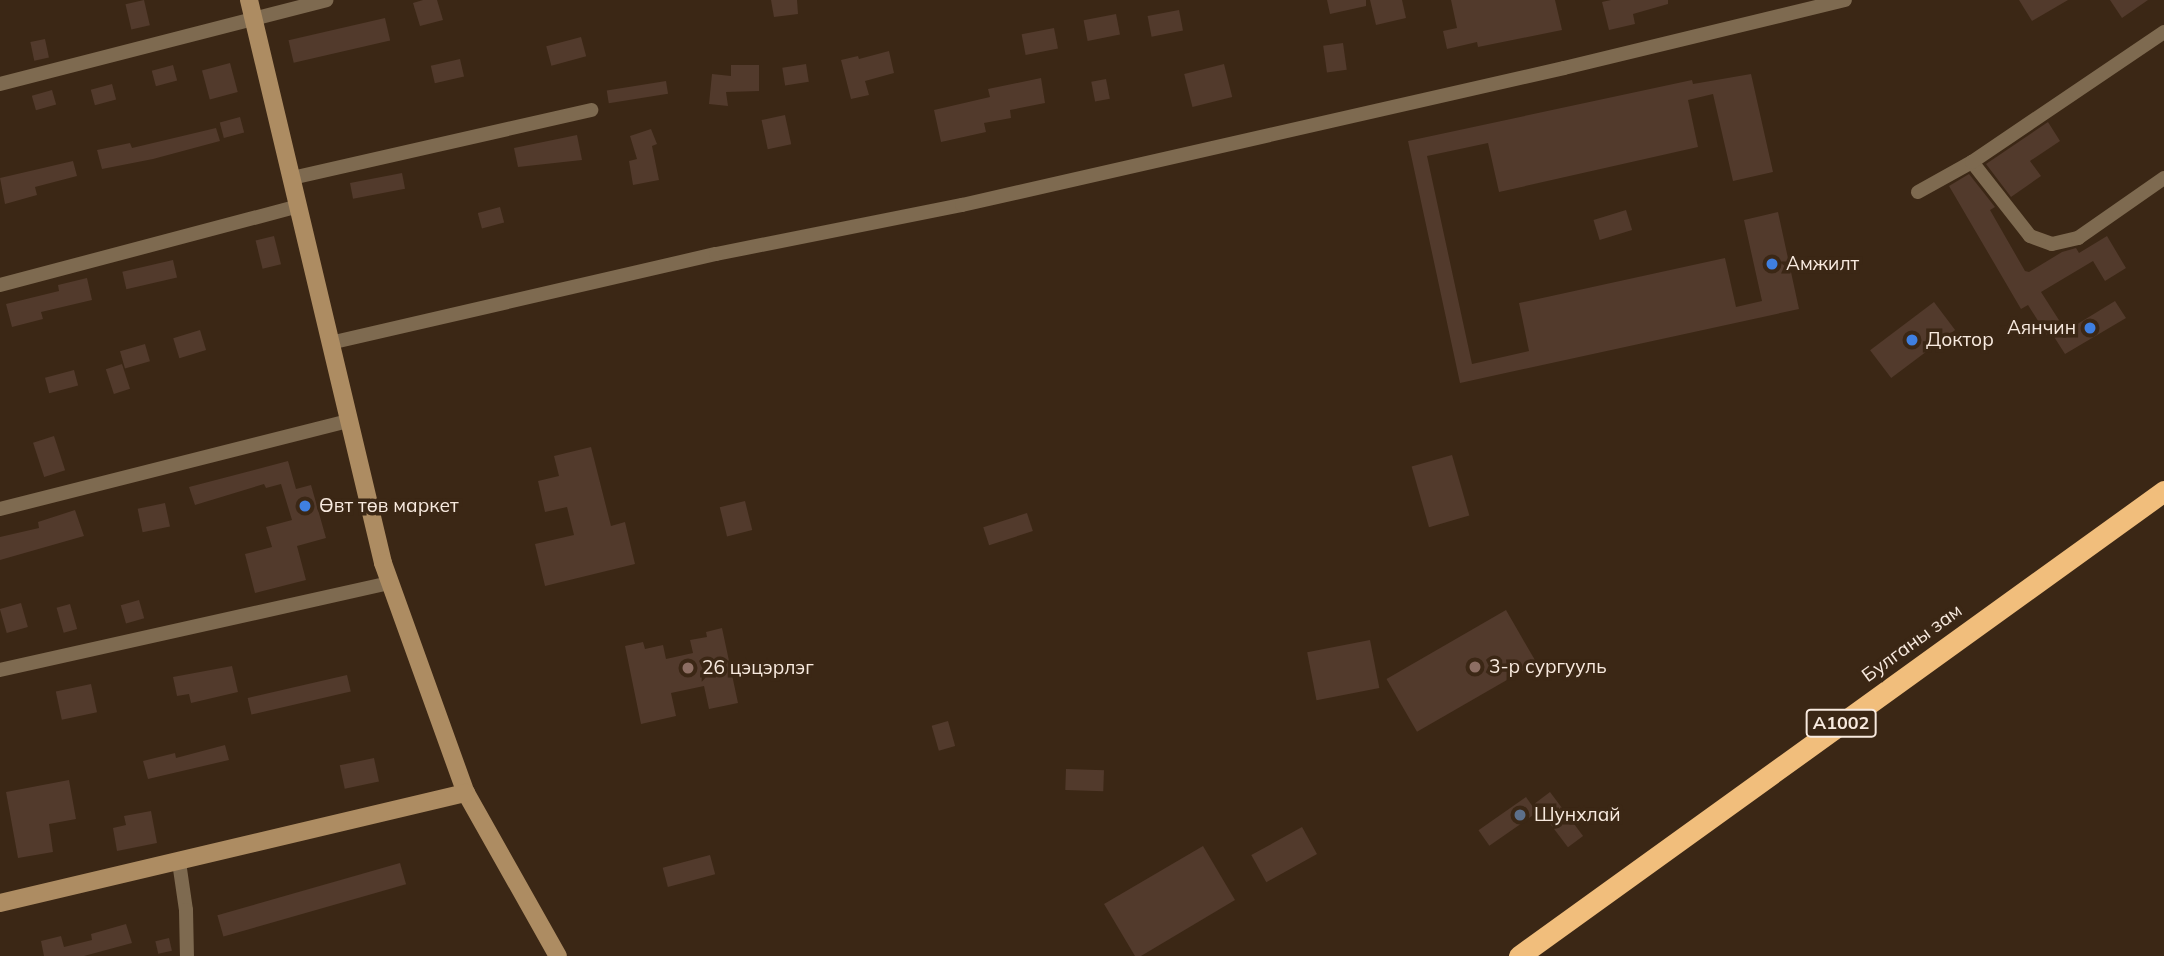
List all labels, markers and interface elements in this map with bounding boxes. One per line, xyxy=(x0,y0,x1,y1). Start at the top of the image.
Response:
place label: Амжилт xyxy=(1786,253,1859,275)
marker: Амжилт xyxy=(1764,256,1780,272)
place label: Аянчин xyxy=(2007,317,2076,339)
marker: Аянчин xyxy=(2082,320,2098,336)
place label: Доктор xyxy=(1926,329,1994,351)
marker: Доктор xyxy=(1904,332,1920,348)
place label: Өвт төв маркет xyxy=(319,495,459,517)
marker: Өвт төв маркет xyxy=(297,498,313,514)
street label: Булганы зам xyxy=(1857,599,1967,687)
place label: 3-р сургууль xyxy=(1489,656,1607,678)
place label: 26 цэцэрлэг xyxy=(702,657,814,679)
marker: 3-р сургууль xyxy=(1467,659,1483,675)
marker: 26 цэцэрлэг xyxy=(680,660,696,676)
road number: A1002 xyxy=(1804,708,1878,738)
place label: Шунхлай xyxy=(1534,804,1621,826)
marker: Шунхлай xyxy=(1512,807,1528,823)

